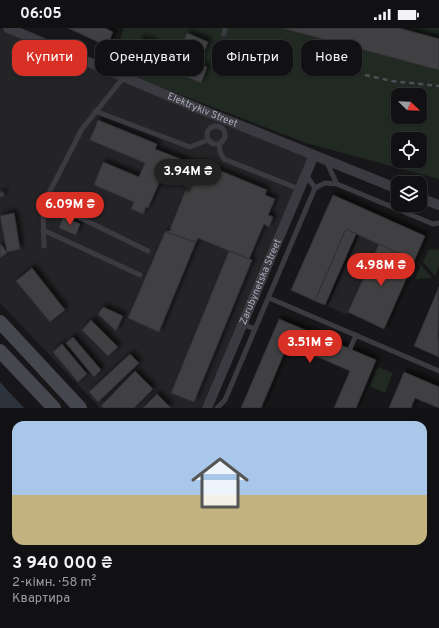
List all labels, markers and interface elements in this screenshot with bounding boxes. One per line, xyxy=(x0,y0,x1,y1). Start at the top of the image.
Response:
text: 06:05 xyxy=(20,5,62,24)
chip: Купити xyxy=(12,40,87,76)
chip: Орендувати xyxy=(95,40,204,76)
chip: Фільтри xyxy=(212,40,293,76)
chip: Нове xyxy=(301,40,362,76)
north arrow xyxy=(391,88,427,124)
map controls xyxy=(391,88,427,212)
street label: Elektrykiv Street xyxy=(165,90,240,130)
button: locate xyxy=(391,132,427,168)
pin: 3.94M ₴ xyxy=(151,159,225,193)
text: 3.94M ₴ xyxy=(163,164,213,180)
button: layers xyxy=(391,176,427,212)
pin: 6.09M ₴ xyxy=(33,192,107,226)
text: 6.09M ₴ xyxy=(45,197,95,213)
street label: Zarubynetska Street xyxy=(236,237,284,327)
pin: 4.98M ₴ xyxy=(344,253,418,287)
text: 4.98M ₴ xyxy=(356,258,406,274)
pin: 3.51M ₴ xyxy=(273,330,347,364)
text: 3.51M ₴ xyxy=(287,335,333,351)
icon: home xyxy=(184,447,256,519)
text: 3 940 000 ₴ xyxy=(12,553,112,575)
text: 2-кімн. · 58 m² xyxy=(12,575,96,591)
text: Квартира xyxy=(12,591,70,607)

